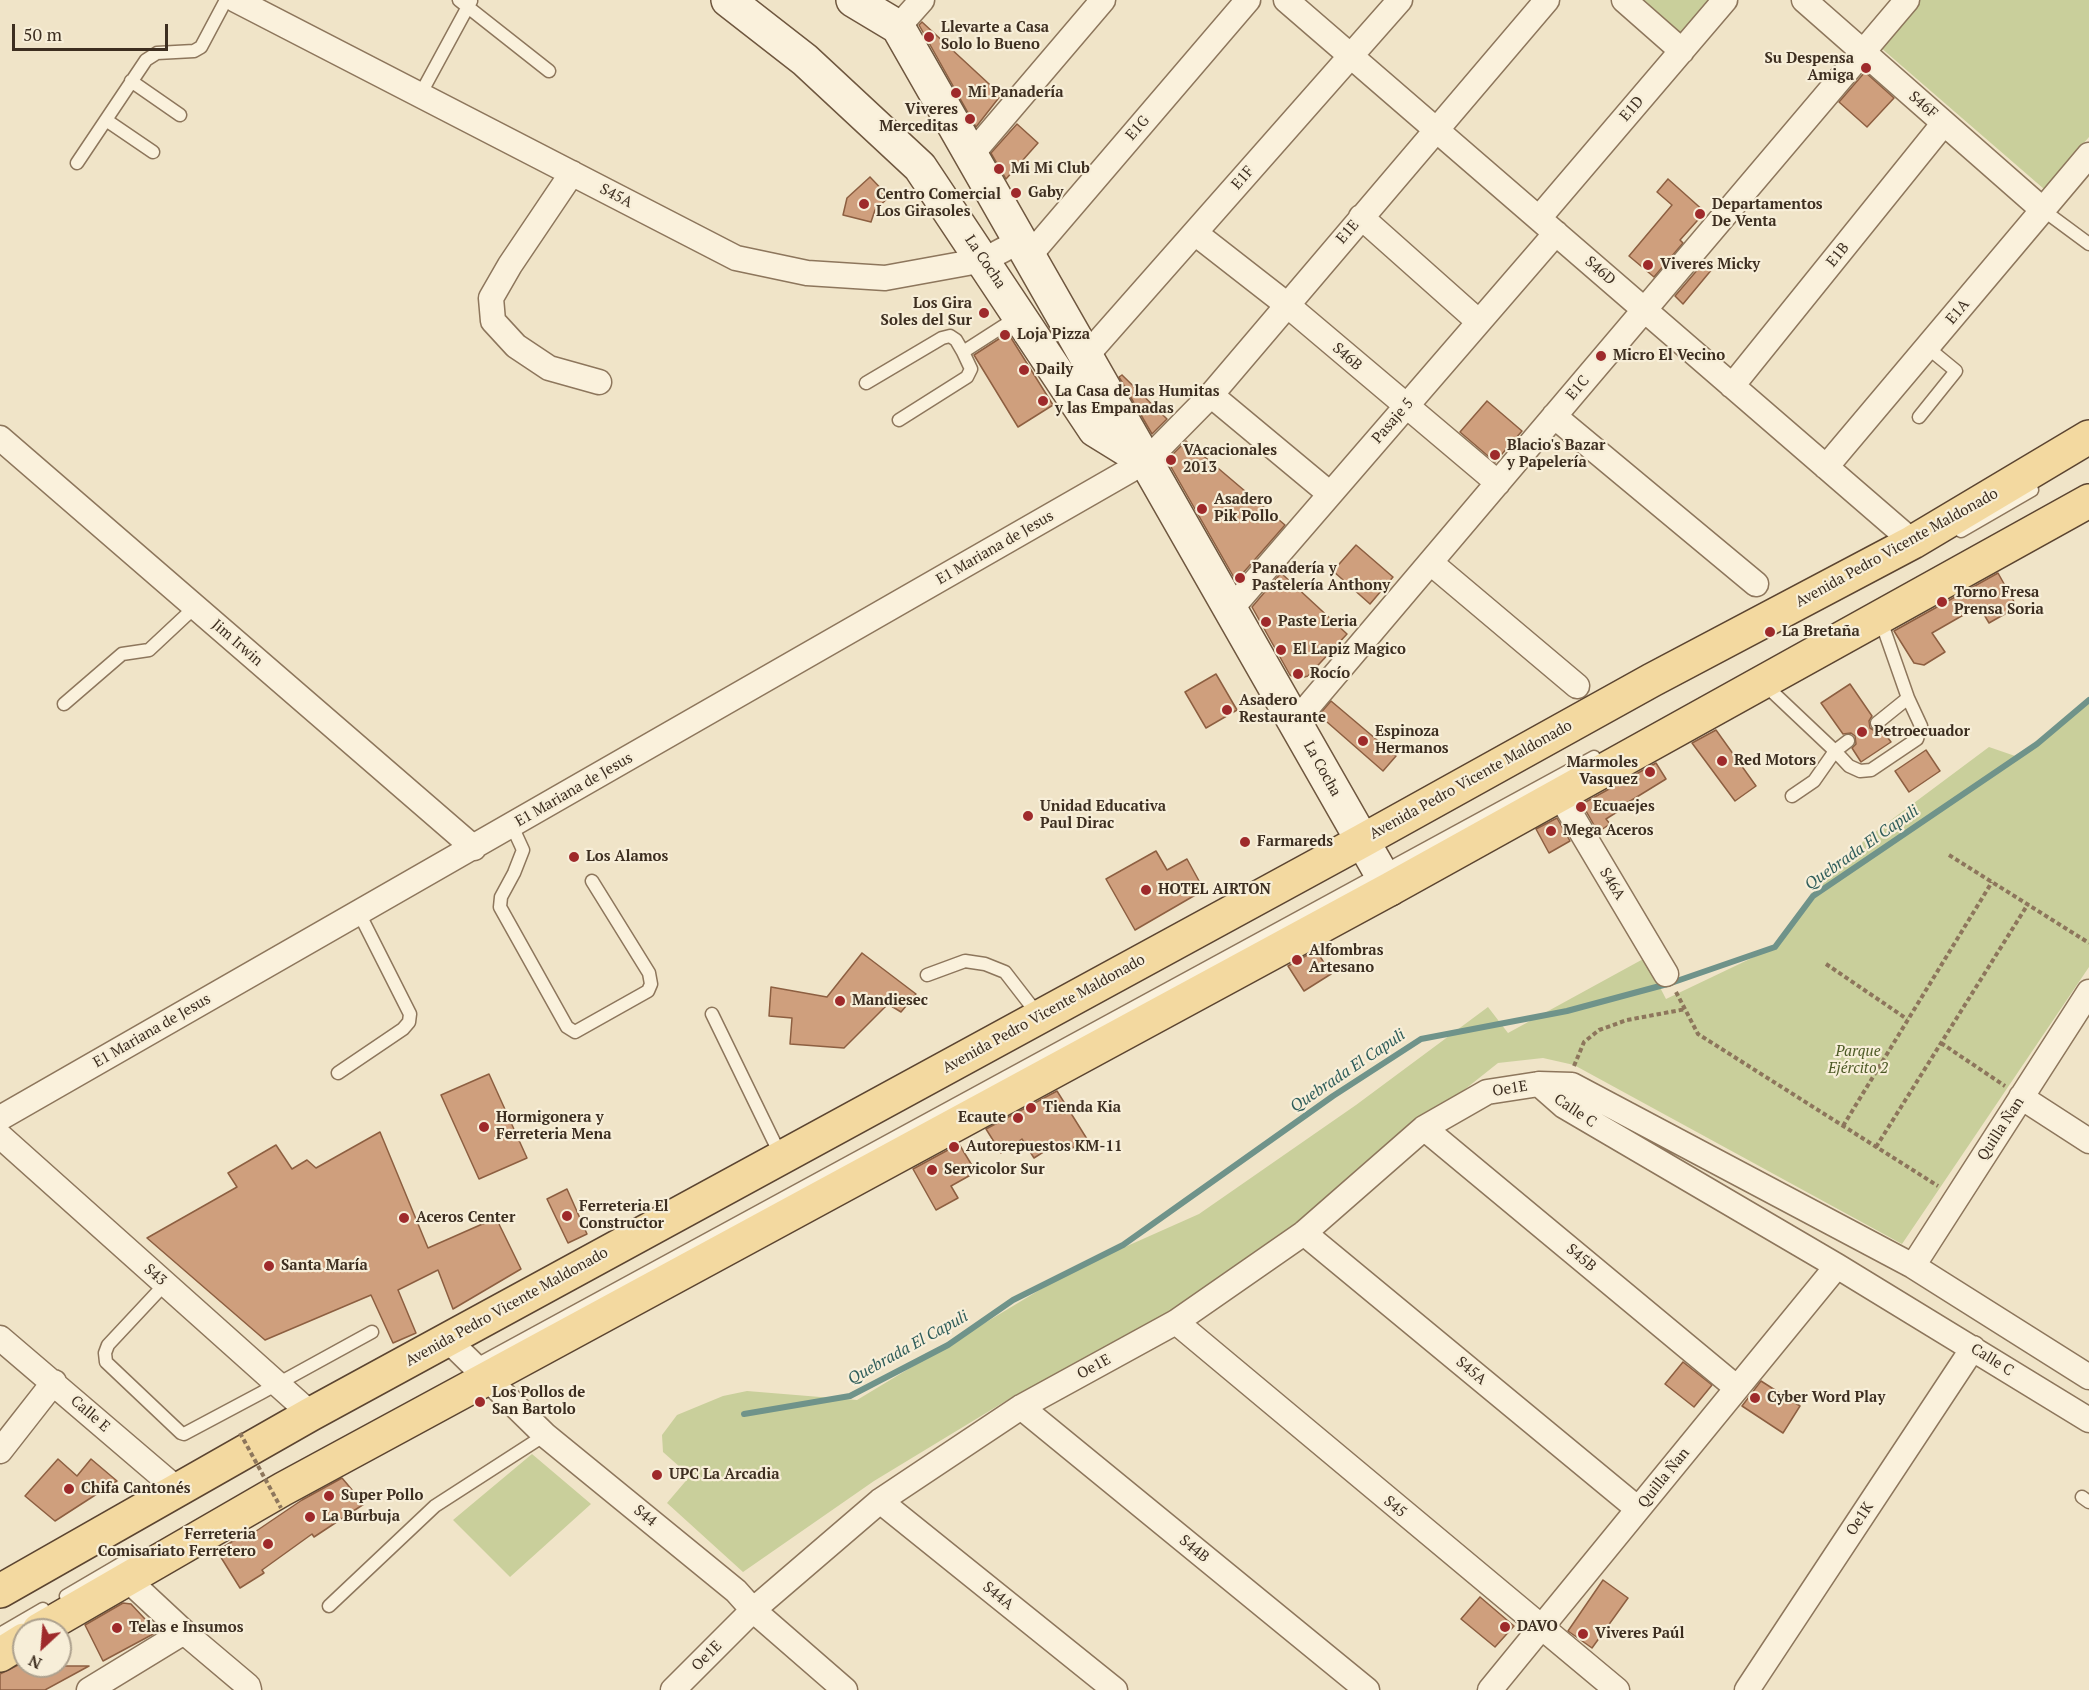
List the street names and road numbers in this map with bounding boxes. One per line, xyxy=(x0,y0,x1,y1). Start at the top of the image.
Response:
street label: S46F xyxy=(1905,88,1941,122)
street label: E1D xyxy=(1616,93,1648,125)
street label: E1G xyxy=(1122,112,1154,144)
street label: E1F xyxy=(1228,163,1258,193)
street label: S45A xyxy=(597,180,635,212)
street label: E1E xyxy=(1333,216,1363,248)
street label: La Cocha xyxy=(961,232,1009,292)
street label: E1B xyxy=(1823,239,1853,271)
street label: S46D xyxy=(1581,253,1619,289)
street label: E1A xyxy=(1942,296,1974,328)
street label: S46B xyxy=(1329,339,1365,375)
street label: E1C xyxy=(1563,372,1593,404)
street label: Pasaje 5 xyxy=(1368,395,1418,447)
street label: Avenida Pedro Vicente Maldonado xyxy=(1793,485,2001,611)
street label: E1 Mariana de Jesus xyxy=(933,507,1057,589)
street label: Jim Irwin xyxy=(208,616,266,670)
street label: Avenida Pedro Vicente Maldonado xyxy=(1367,717,1575,843)
street label: La Cocha xyxy=(1299,738,1345,800)
street label: E1 Mariana de Jesus xyxy=(512,749,636,831)
street label: S46A xyxy=(1595,865,1629,903)
street label: Avenida Pedro Vicente Maldonado xyxy=(940,951,1148,1077)
street label: E1 Mariana de Jesus xyxy=(90,990,214,1072)
street label: Oe1E xyxy=(1491,1077,1529,1101)
street label: Calle C xyxy=(1550,1090,1600,1132)
street label: Quilla Ñan xyxy=(1974,1094,2028,1164)
street label: S45B xyxy=(1562,1240,1600,1276)
street label: Avenida Pedro Vicente Maldonado xyxy=(403,1244,611,1370)
street label: S43 xyxy=(140,1260,170,1290)
street label: Calle C xyxy=(1967,1340,2017,1380)
street label: Oe1E xyxy=(1074,1351,1114,1383)
street label: S45A xyxy=(1452,1353,1490,1389)
street label: Calle E xyxy=(67,1392,113,1436)
street label: Quilla Ñan xyxy=(1634,1444,1694,1512)
street label: S45 xyxy=(1380,1492,1410,1522)
street label: Oe1K xyxy=(1843,1499,1877,1539)
street label: S44 xyxy=(630,1501,660,1531)
street label: S44B xyxy=(1175,1532,1213,1566)
street label: S44A xyxy=(979,1578,1017,1614)
street label: Oe1E xyxy=(688,1637,726,1675)

